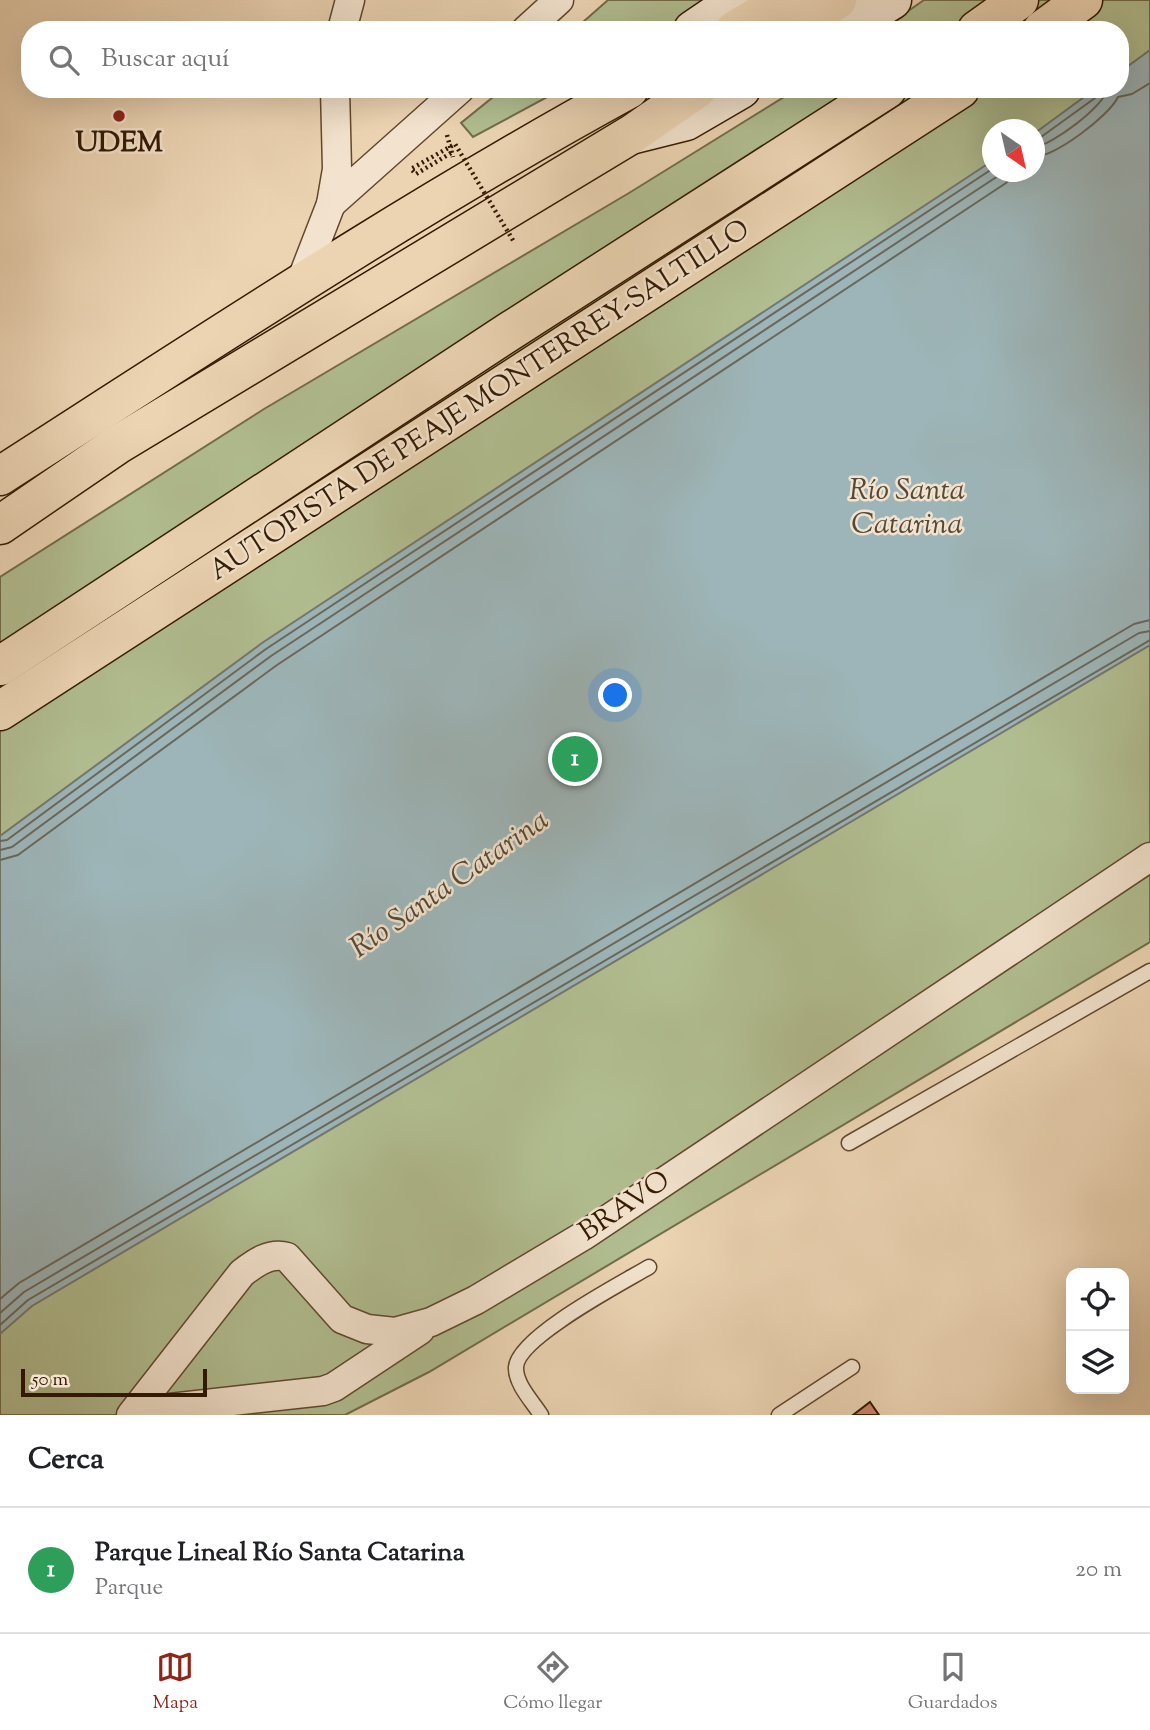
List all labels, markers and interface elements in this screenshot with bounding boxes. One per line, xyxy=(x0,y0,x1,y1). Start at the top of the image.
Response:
search box xyxy=(21,21,1129,98)
icon: search xyxy=(45,41,83,79)
text: Buscar aquí xyxy=(101,41,230,78)
marker: UDEM xyxy=(111,108,127,124)
north arrow xyxy=(982,119,1045,182)
place label: UDEM xyxy=(75,124,163,164)
street label: AUTOPISTA DE PEAJE MONTERREY-SALTILLO xyxy=(202,211,758,591)
water label: Río Santa Catarina xyxy=(849,470,965,547)
your location xyxy=(598,678,632,712)
pin: 1 xyxy=(552,733,598,785)
water label: Río Santa Catarina xyxy=(342,800,558,970)
street label: BRAVO xyxy=(571,1162,679,1252)
map controls xyxy=(1066,1268,1129,1394)
button: locate xyxy=(1066,1268,1129,1331)
button: layers xyxy=(1066,1331,1129,1394)
scale bar xyxy=(21,1366,206,1398)
text: 50 m xyxy=(32,1367,68,1394)
text: Cerca xyxy=(28,1439,104,1482)
text: Parque Lineal Río Santa Catarina xyxy=(95,1535,465,1572)
text: 1 xyxy=(47,1554,55,1587)
text: 20 m xyxy=(1075,1554,1122,1587)
text: Parque xyxy=(95,1572,163,1605)
tab: Mapa xyxy=(153,1648,198,1717)
tab: Cómo llegar xyxy=(503,1648,602,1717)
tab: Guardados xyxy=(908,1648,997,1717)

